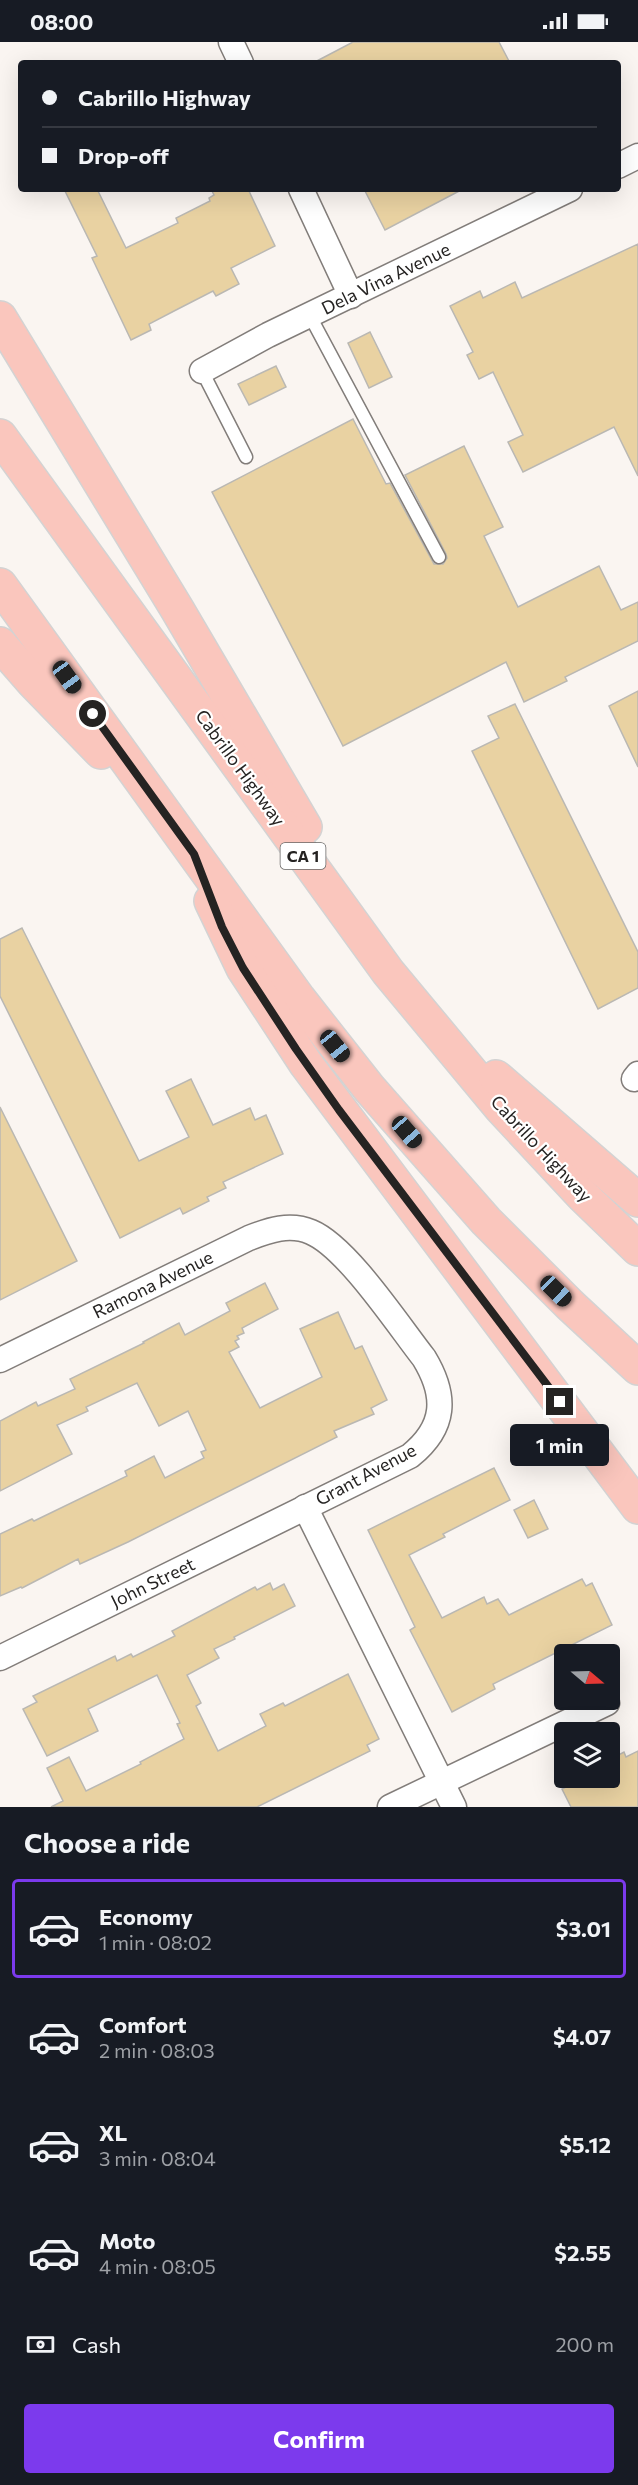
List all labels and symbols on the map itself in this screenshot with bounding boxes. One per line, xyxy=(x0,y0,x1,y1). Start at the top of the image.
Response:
street label: Dela Vina Avenue xyxy=(318,237,453,319)
car xyxy=(49,657,85,697)
route start xyxy=(79,700,106,727)
street label: Cabrillo Highway xyxy=(191,705,290,830)
road number: CA 1 xyxy=(280,843,326,869)
car xyxy=(317,1026,353,1066)
street label: Cabrillo Highway xyxy=(487,1090,597,1206)
car xyxy=(388,1113,426,1151)
street label: Ramona Avenue xyxy=(89,1245,216,1323)
car xyxy=(537,1272,575,1310)
route end xyxy=(546,1388,573,1415)
callout: 1 min xyxy=(510,1423,610,1465)
street label: Grant Avenue xyxy=(311,1438,420,1510)
street label: John Street xyxy=(107,1552,198,1612)
north arrow xyxy=(554,1644,620,1710)

